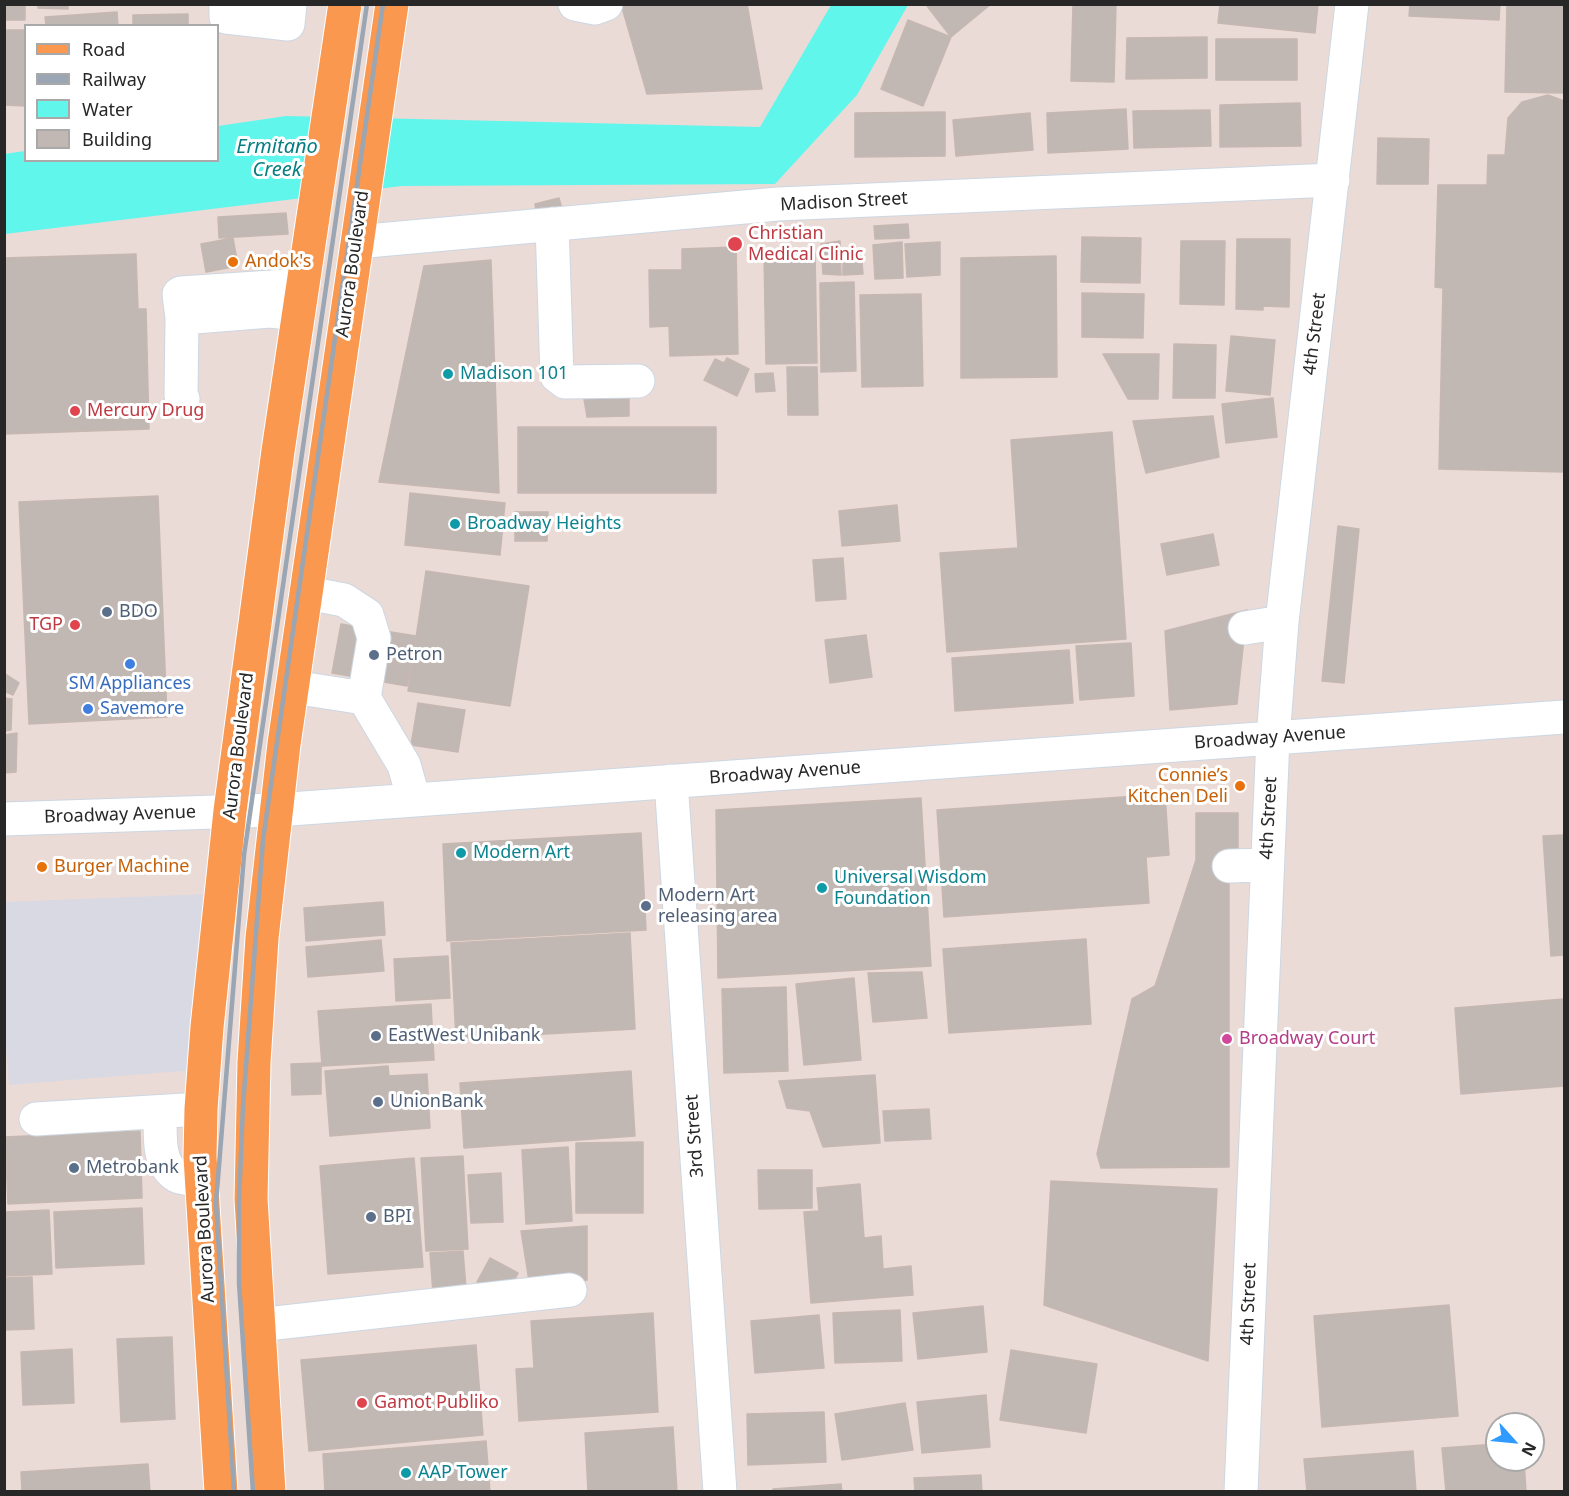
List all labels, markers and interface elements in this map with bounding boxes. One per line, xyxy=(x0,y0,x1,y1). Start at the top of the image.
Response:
legend xyxy=(24,24,219,162)
text: Road xyxy=(82,37,125,61)
text: Railway xyxy=(82,67,146,91)
text: Water xyxy=(82,97,133,121)
text: Building xyxy=(82,127,152,151)
water label: Ermitaño Creek xyxy=(236,135,318,182)
street label: Madison Street xyxy=(780,188,908,216)
street label: Aurora Boulevard xyxy=(332,189,374,339)
place label: Christian Medical Clinic xyxy=(748,223,863,266)
marker: Christian Medical Clinic xyxy=(726,235,744,253)
place label: Andok's xyxy=(245,251,311,273)
marker: Andok's xyxy=(226,255,240,269)
street label: 4th Street xyxy=(1299,292,1331,376)
place label: Madison 101 xyxy=(460,363,568,385)
marker: Madison 101 xyxy=(441,367,455,381)
place label: Mercury Drug xyxy=(87,400,204,422)
marker: Mercury Drug xyxy=(68,404,82,418)
place label: Broadway Heights xyxy=(467,513,621,535)
marker: Broadway Heights xyxy=(448,517,462,531)
place label: BDO xyxy=(119,601,158,623)
marker: BDO xyxy=(100,605,114,619)
place label: TGP xyxy=(29,614,63,636)
marker: TGP xyxy=(68,618,82,632)
place label: Petron xyxy=(386,644,443,666)
marker: Petron xyxy=(367,648,381,662)
marker: SM Appliances xyxy=(123,657,137,671)
street label: Aurora Boulevard xyxy=(219,671,259,821)
place label: SM Appliances xyxy=(69,673,191,695)
place label: Savemore xyxy=(100,698,184,720)
marker: Savemore xyxy=(81,702,95,716)
street label: Broadway Avenue xyxy=(1193,722,1347,754)
street label: Broadway Avenue xyxy=(708,757,862,789)
place label: Connie’s Kitchen Deli xyxy=(1127,765,1228,808)
street label: 4th Street xyxy=(1256,776,1282,860)
marker: Connie’s Kitchen Deli xyxy=(1233,779,1247,793)
street label: Broadway Avenue xyxy=(44,802,196,828)
place label: Modern Art xyxy=(473,842,570,864)
marker: Modern Art xyxy=(454,846,468,860)
place label: Burger Machine xyxy=(54,856,190,878)
marker: Burger Machine xyxy=(35,860,49,874)
place label: Universal Wisdom Foundation xyxy=(834,867,986,910)
marker: Universal Wisdom Foundation xyxy=(815,881,829,895)
place label: Modern Art releasing area xyxy=(658,885,778,928)
marker: Modern Art releasing area xyxy=(639,899,653,913)
place label: EastWest Unibank xyxy=(388,1025,540,1047)
place label: Broadway Court xyxy=(1239,1028,1375,1050)
marker: EastWest Unibank xyxy=(369,1029,383,1043)
marker: Broadway Court xyxy=(1220,1032,1234,1046)
place label: UnionBank xyxy=(390,1091,483,1113)
street label: 3rd Street xyxy=(681,1094,709,1178)
marker: UnionBank xyxy=(371,1095,385,1109)
street label: Aurora Boulevard xyxy=(190,1155,220,1303)
place label: Metrobank xyxy=(86,1157,179,1179)
marker: Metrobank xyxy=(67,1161,81,1175)
place label: BPI xyxy=(383,1206,412,1228)
marker: BPI xyxy=(364,1210,378,1224)
street label: 4th Street xyxy=(1237,1262,1261,1346)
place label: Gamot Publiko xyxy=(374,1392,499,1414)
marker: Gamot Publiko xyxy=(355,1396,369,1410)
north arrow xyxy=(1485,1412,1545,1472)
text: N xyxy=(1517,1438,1542,1460)
place label: AAP Tower xyxy=(418,1462,508,1484)
marker: AAP Tower xyxy=(399,1466,413,1480)

